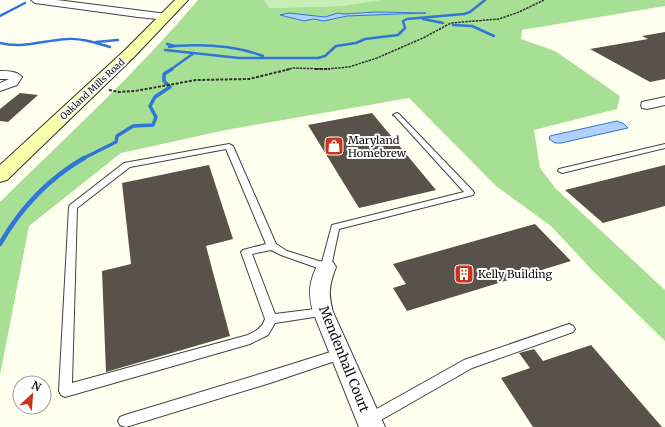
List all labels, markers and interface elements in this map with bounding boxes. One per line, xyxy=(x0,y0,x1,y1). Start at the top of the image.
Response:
street label: Oakland Mills Road xyxy=(58,56,127,122)
place label: Maryland Homebrew xyxy=(348,133,407,160)
shop icon: Maryland Homebrew xyxy=(323,135,345,157)
building icon: Kelly Building xyxy=(453,263,475,285)
place label: Kelly Building xyxy=(478,267,553,281)
street label: Mendenhall Court xyxy=(315,303,373,415)
north arrow xyxy=(12,375,52,415)
text: N xyxy=(29,378,44,394)

